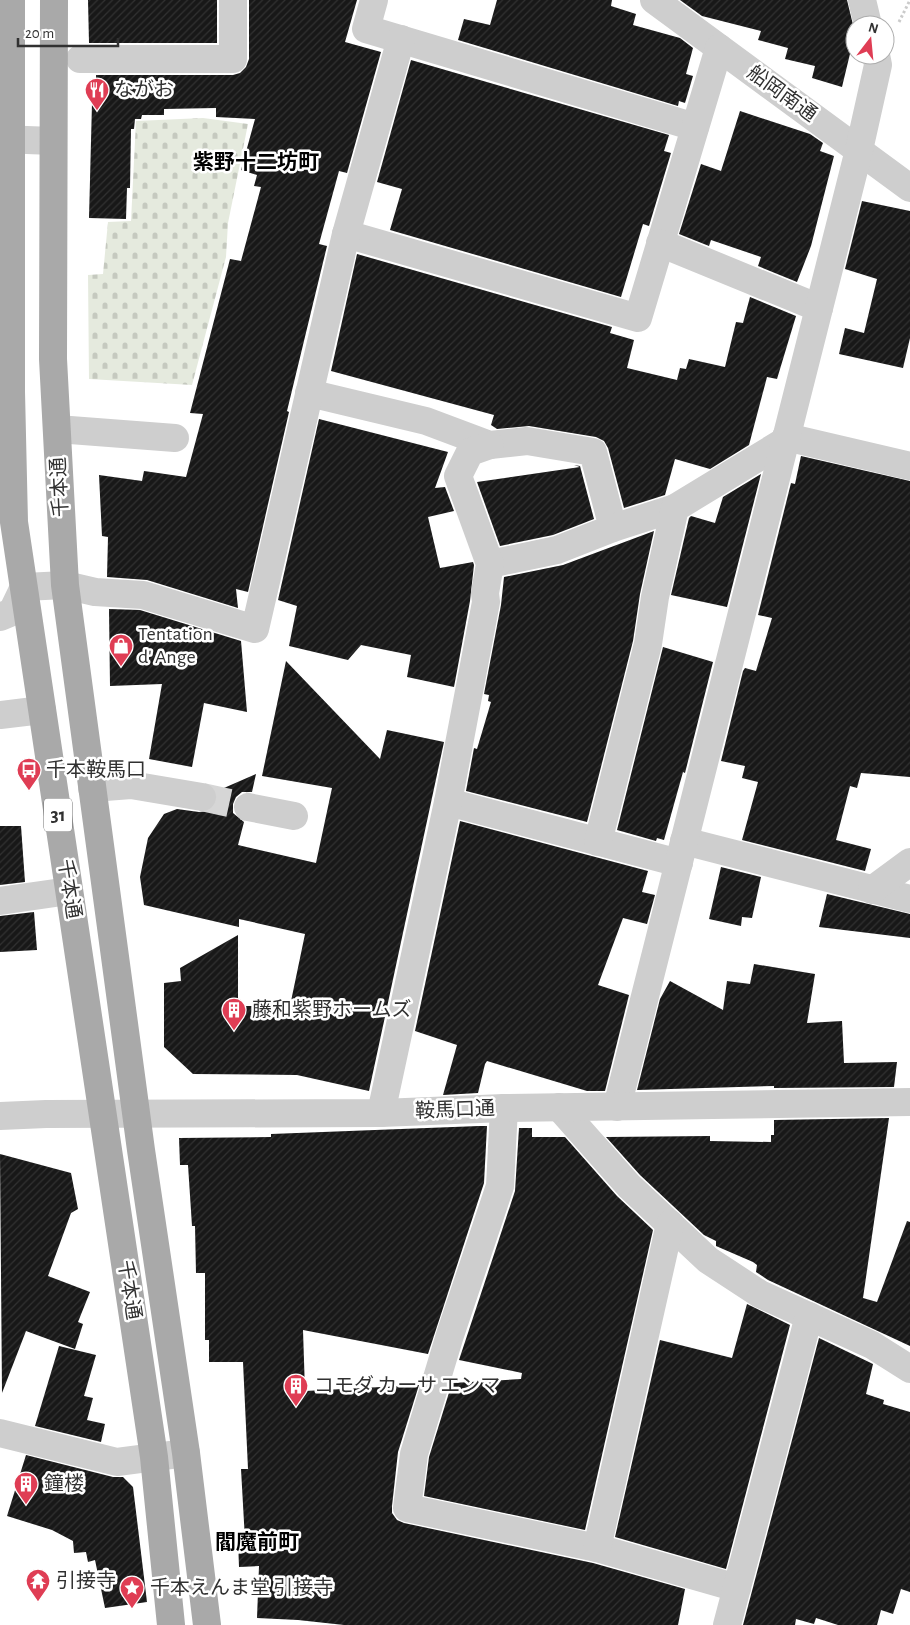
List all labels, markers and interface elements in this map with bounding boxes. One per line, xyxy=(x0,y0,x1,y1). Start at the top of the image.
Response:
scale bar xyxy=(18,15,118,47)
north arrow xyxy=(845,15,895,65)
text: N xyxy=(867,20,880,37)
text: 20 m xyxy=(25,26,54,41)
street label: 船岡南通 xyxy=(744,62,821,126)
restaurant icon: ながお xyxy=(84,77,110,111)
place label: ながお xyxy=(114,79,174,100)
district label: 紫野十二坊町 xyxy=(193,151,319,173)
street label: 千本通 xyxy=(47,457,72,518)
place label: Tentation d' Ange xyxy=(138,624,213,667)
shop icon: Tentation d' Ange xyxy=(108,633,134,667)
bus stop icon: 千本鞍馬口 xyxy=(16,757,42,791)
place label: 千本鞍馬口 xyxy=(46,759,146,780)
road number: 31 xyxy=(44,798,72,832)
street label: 千本通 xyxy=(54,858,85,920)
building icon: 藤和紫野ホームズ xyxy=(221,997,247,1031)
place label: 藤和紫野ホームズ xyxy=(252,999,411,1020)
street label: 鞍馬口通 xyxy=(415,1098,495,1121)
street label: 千本通 xyxy=(114,1259,145,1321)
building icon: コモダ カーサ エンマ xyxy=(283,1373,309,1407)
place label: コモダ カーサ エンマ xyxy=(314,1375,500,1396)
building icon: 鐘楼 xyxy=(13,1471,39,1505)
place label: 鐘楼 xyxy=(44,1473,84,1494)
district label: 閻魔前町 xyxy=(215,1530,299,1553)
temple icon: 引接寺 xyxy=(25,1568,51,1602)
place label: 引接寺 xyxy=(56,1570,116,1591)
place icon: 千本えんま堂 引接寺 xyxy=(119,1575,145,1609)
place label: 千本えんま堂 引接寺 xyxy=(150,1577,333,1598)

